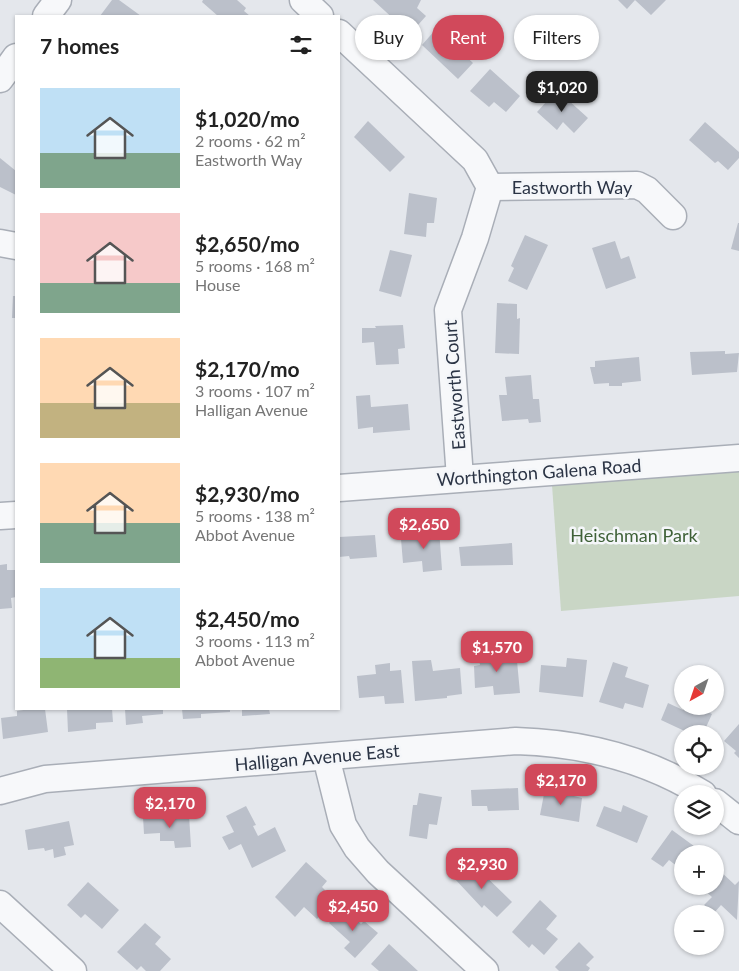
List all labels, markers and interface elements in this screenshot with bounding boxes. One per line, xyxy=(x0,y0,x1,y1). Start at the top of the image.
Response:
chip: Buy xyxy=(355,15,422,60)
chip: Rent xyxy=(432,15,504,60)
chip: Filters xyxy=(514,15,599,60)
icon: filters xyxy=(287,31,315,59)
text: 7 homes xyxy=(40,33,119,58)
pin: $1,020 xyxy=(521,70,603,113)
text: $1,020 xyxy=(537,77,587,96)
text: $1,020/mo xyxy=(195,106,300,131)
icon: home xyxy=(80,108,140,168)
text: 2 rooms · 62 m² xyxy=(195,131,306,150)
text: Eastworth Way xyxy=(195,150,302,169)
street label: Eastworth Way xyxy=(512,176,633,198)
text: $2,650/mo xyxy=(195,231,300,256)
icon: home xyxy=(80,233,140,293)
text: 5 rooms · 168 m² xyxy=(195,256,315,275)
text: House xyxy=(195,275,240,294)
street label: Eastworth Court xyxy=(438,319,470,451)
text: $2,170/mo xyxy=(195,356,300,381)
icon: home xyxy=(80,358,140,418)
text: 3 rooms · 107 m² xyxy=(195,381,315,400)
text: Halligan Avenue xyxy=(195,400,308,419)
street label: Worthington Galena Road xyxy=(436,454,642,490)
text: $2,930/mo xyxy=(195,481,300,506)
icon: home xyxy=(80,483,140,543)
text: 5 rooms · 138 m² xyxy=(195,506,315,525)
pin: $2,650 xyxy=(383,508,465,550)
text: $2,650 xyxy=(399,514,449,533)
park label: Heischman Park xyxy=(570,524,698,546)
text: Abbot Avenue xyxy=(195,525,295,544)
text: $2,450/mo xyxy=(195,606,300,631)
icon: home xyxy=(80,608,140,668)
pin: $1,570 xyxy=(456,630,538,673)
text: 3 rooms · 113 m² xyxy=(195,631,315,650)
text: $1,570 xyxy=(472,637,522,656)
text: Abbot Avenue xyxy=(195,650,295,669)
north arrow xyxy=(674,665,724,715)
map controls xyxy=(674,665,724,955)
button: locate xyxy=(674,725,724,775)
street label: Halligan Avenue East xyxy=(234,739,401,775)
pin: $2,170 xyxy=(520,764,602,806)
text: $2,170 xyxy=(536,770,586,789)
button: layers xyxy=(674,785,724,835)
pin: $2,170 xyxy=(129,786,211,829)
text: $2,170 xyxy=(145,793,195,812)
button: + xyxy=(674,845,724,895)
pin: $2,930 xyxy=(441,848,523,890)
text: $2,930 xyxy=(457,854,507,873)
pin: $2,450 xyxy=(312,890,394,932)
text: $2,450 xyxy=(328,896,378,915)
button: − xyxy=(674,905,724,955)

